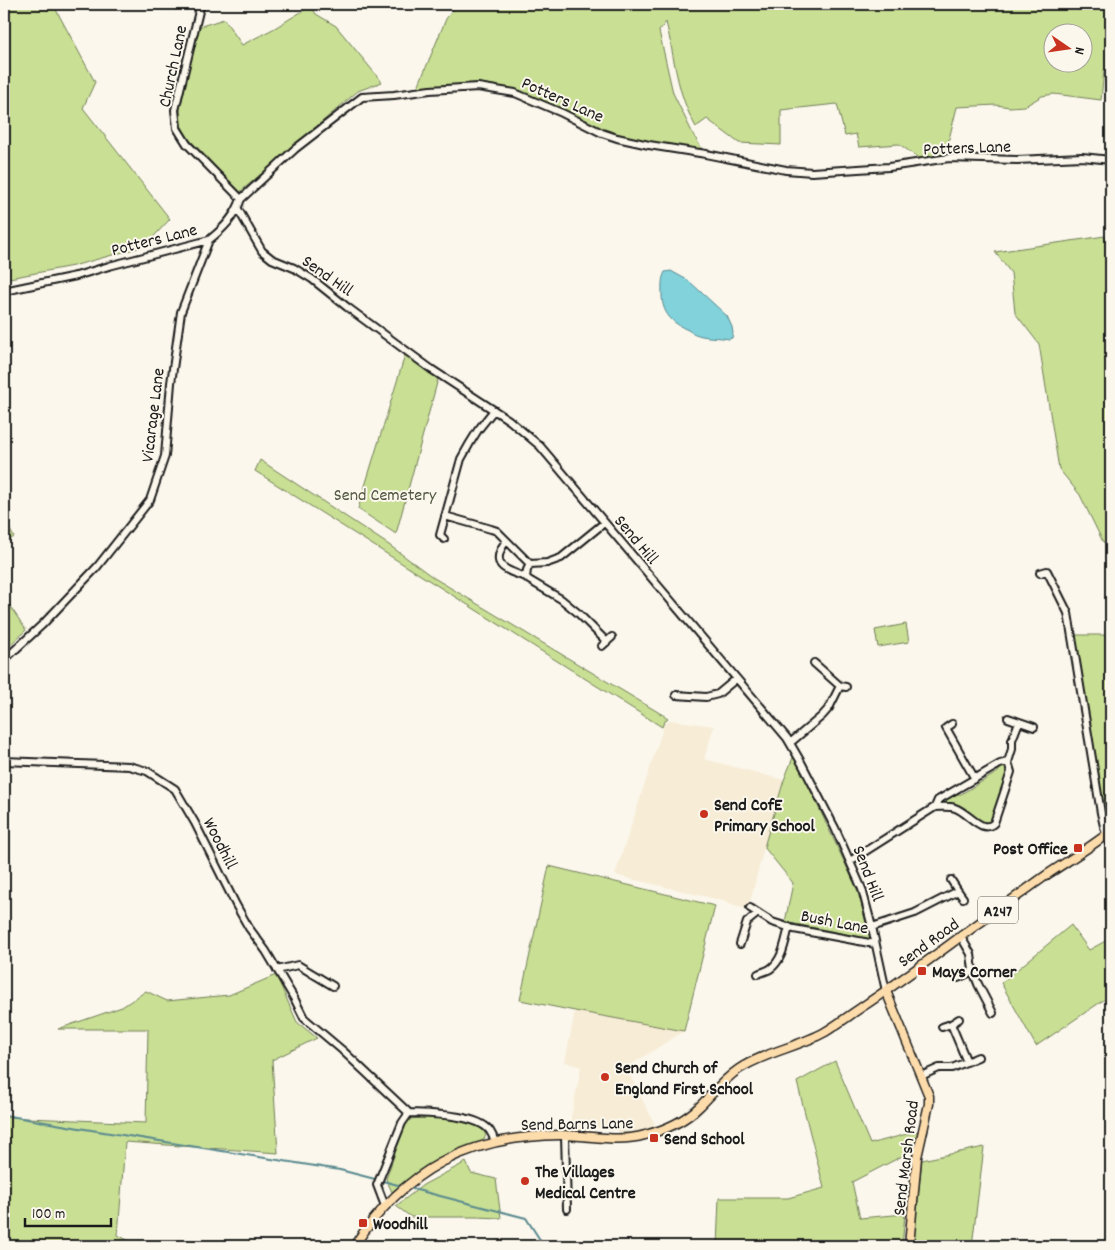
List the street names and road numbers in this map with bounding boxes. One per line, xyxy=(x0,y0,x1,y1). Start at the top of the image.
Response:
street label: Church Lane xyxy=(154,23,195,110)
street label: Potters Lane xyxy=(517,72,607,131)
street label: Potters Lane xyxy=(923,135,1011,164)
street label: Potters Lane xyxy=(109,219,200,264)
street label: Send Hill xyxy=(296,250,358,304)
street label: Vicarage Lane xyxy=(136,367,173,464)
street label: Send Hill xyxy=(607,510,664,571)
street label: Woodhill xyxy=(195,814,243,875)
street label: Send Hill xyxy=(845,842,889,906)
road number: A247 xyxy=(978,896,1018,924)
street label: Bush Lane xyxy=(799,905,870,942)
street label: Send Road xyxy=(894,913,965,975)
street label: Send Marsh Road xyxy=(888,1099,927,1217)
street label: Send Barns Lane xyxy=(521,1112,634,1139)

